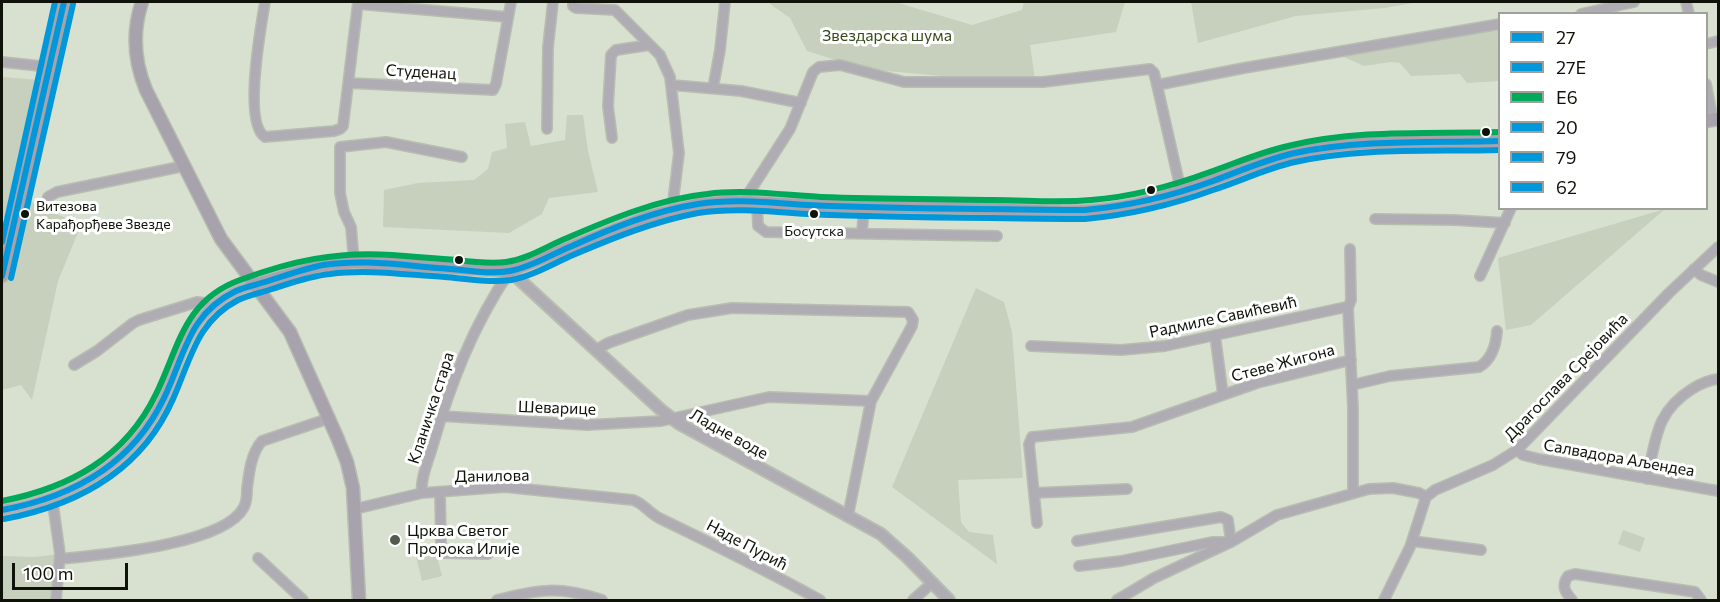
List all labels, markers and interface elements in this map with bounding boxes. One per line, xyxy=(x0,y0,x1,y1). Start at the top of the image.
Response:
legend xyxy=(1498,12,1708,210)
park label: Звездарска шума xyxy=(822,26,952,46)
text: 27 xyxy=(1556,26,1575,48)
text: 27E xyxy=(1556,56,1586,78)
street label: Студенац xyxy=(385,61,457,83)
text: E6 xyxy=(1556,86,1578,108)
text: 20 xyxy=(1556,116,1578,138)
unlabelled marker xyxy=(1480,126,1492,138)
text: 79 xyxy=(1556,146,1576,168)
text: 62 xyxy=(1556,176,1577,198)
unlabelled marker xyxy=(1145,184,1157,196)
place label: Витезова Карађорђеве Звезде xyxy=(36,198,171,231)
marker: Витезова Карађорђеве Звезде xyxy=(19,208,31,220)
marker: Босутска xyxy=(808,208,820,220)
place label: Босутска xyxy=(784,223,844,239)
unlabelled marker xyxy=(453,254,465,266)
street label: Радмиле Савићевић xyxy=(1147,292,1299,342)
street label: Драгослава Срејовића xyxy=(1500,309,1632,445)
street label: Стеве Жигона xyxy=(1229,340,1337,386)
street label: Кланичка стара xyxy=(404,350,458,466)
street label: Шеварице xyxy=(518,397,596,419)
street label: Ладне воде xyxy=(687,405,771,463)
street label: Салвадора Аљендеа xyxy=(1542,435,1696,481)
street label: Данилова xyxy=(454,466,530,486)
street label: Наде Пурић xyxy=(703,516,791,574)
place label: Црква Светог Пророка Илије xyxy=(407,521,520,559)
marker: Црква Светог Пророка Илије xyxy=(388,533,402,547)
scale bar xyxy=(15,551,130,589)
text: 100 m xyxy=(23,562,73,584)

